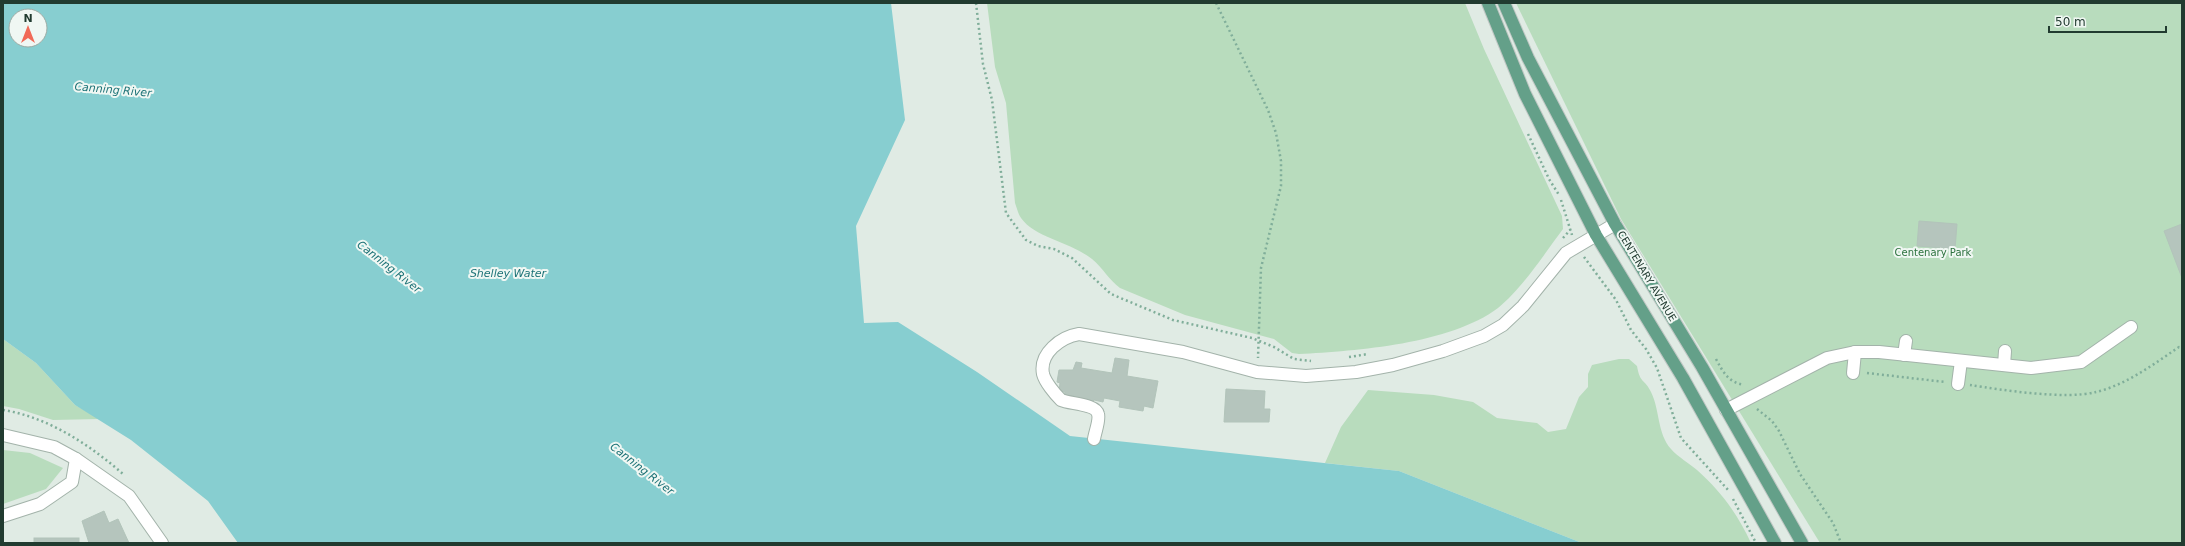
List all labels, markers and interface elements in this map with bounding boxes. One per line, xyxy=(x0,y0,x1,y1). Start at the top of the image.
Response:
north arrow xyxy=(8,8,48,48)
scale bar xyxy=(2049,8,2166,34)
text: N xyxy=(23,12,33,25)
text: 50 m xyxy=(2055,15,2086,29)
water label: Canning River xyxy=(74,80,154,100)
street label: CENTENARY AVENUE xyxy=(1616,229,1678,323)
water label: Canning River xyxy=(355,238,425,297)
park label: Centenary Park xyxy=(1895,247,1972,258)
water label: Shelley Water xyxy=(470,267,548,280)
water label: Canning River xyxy=(608,440,678,499)

